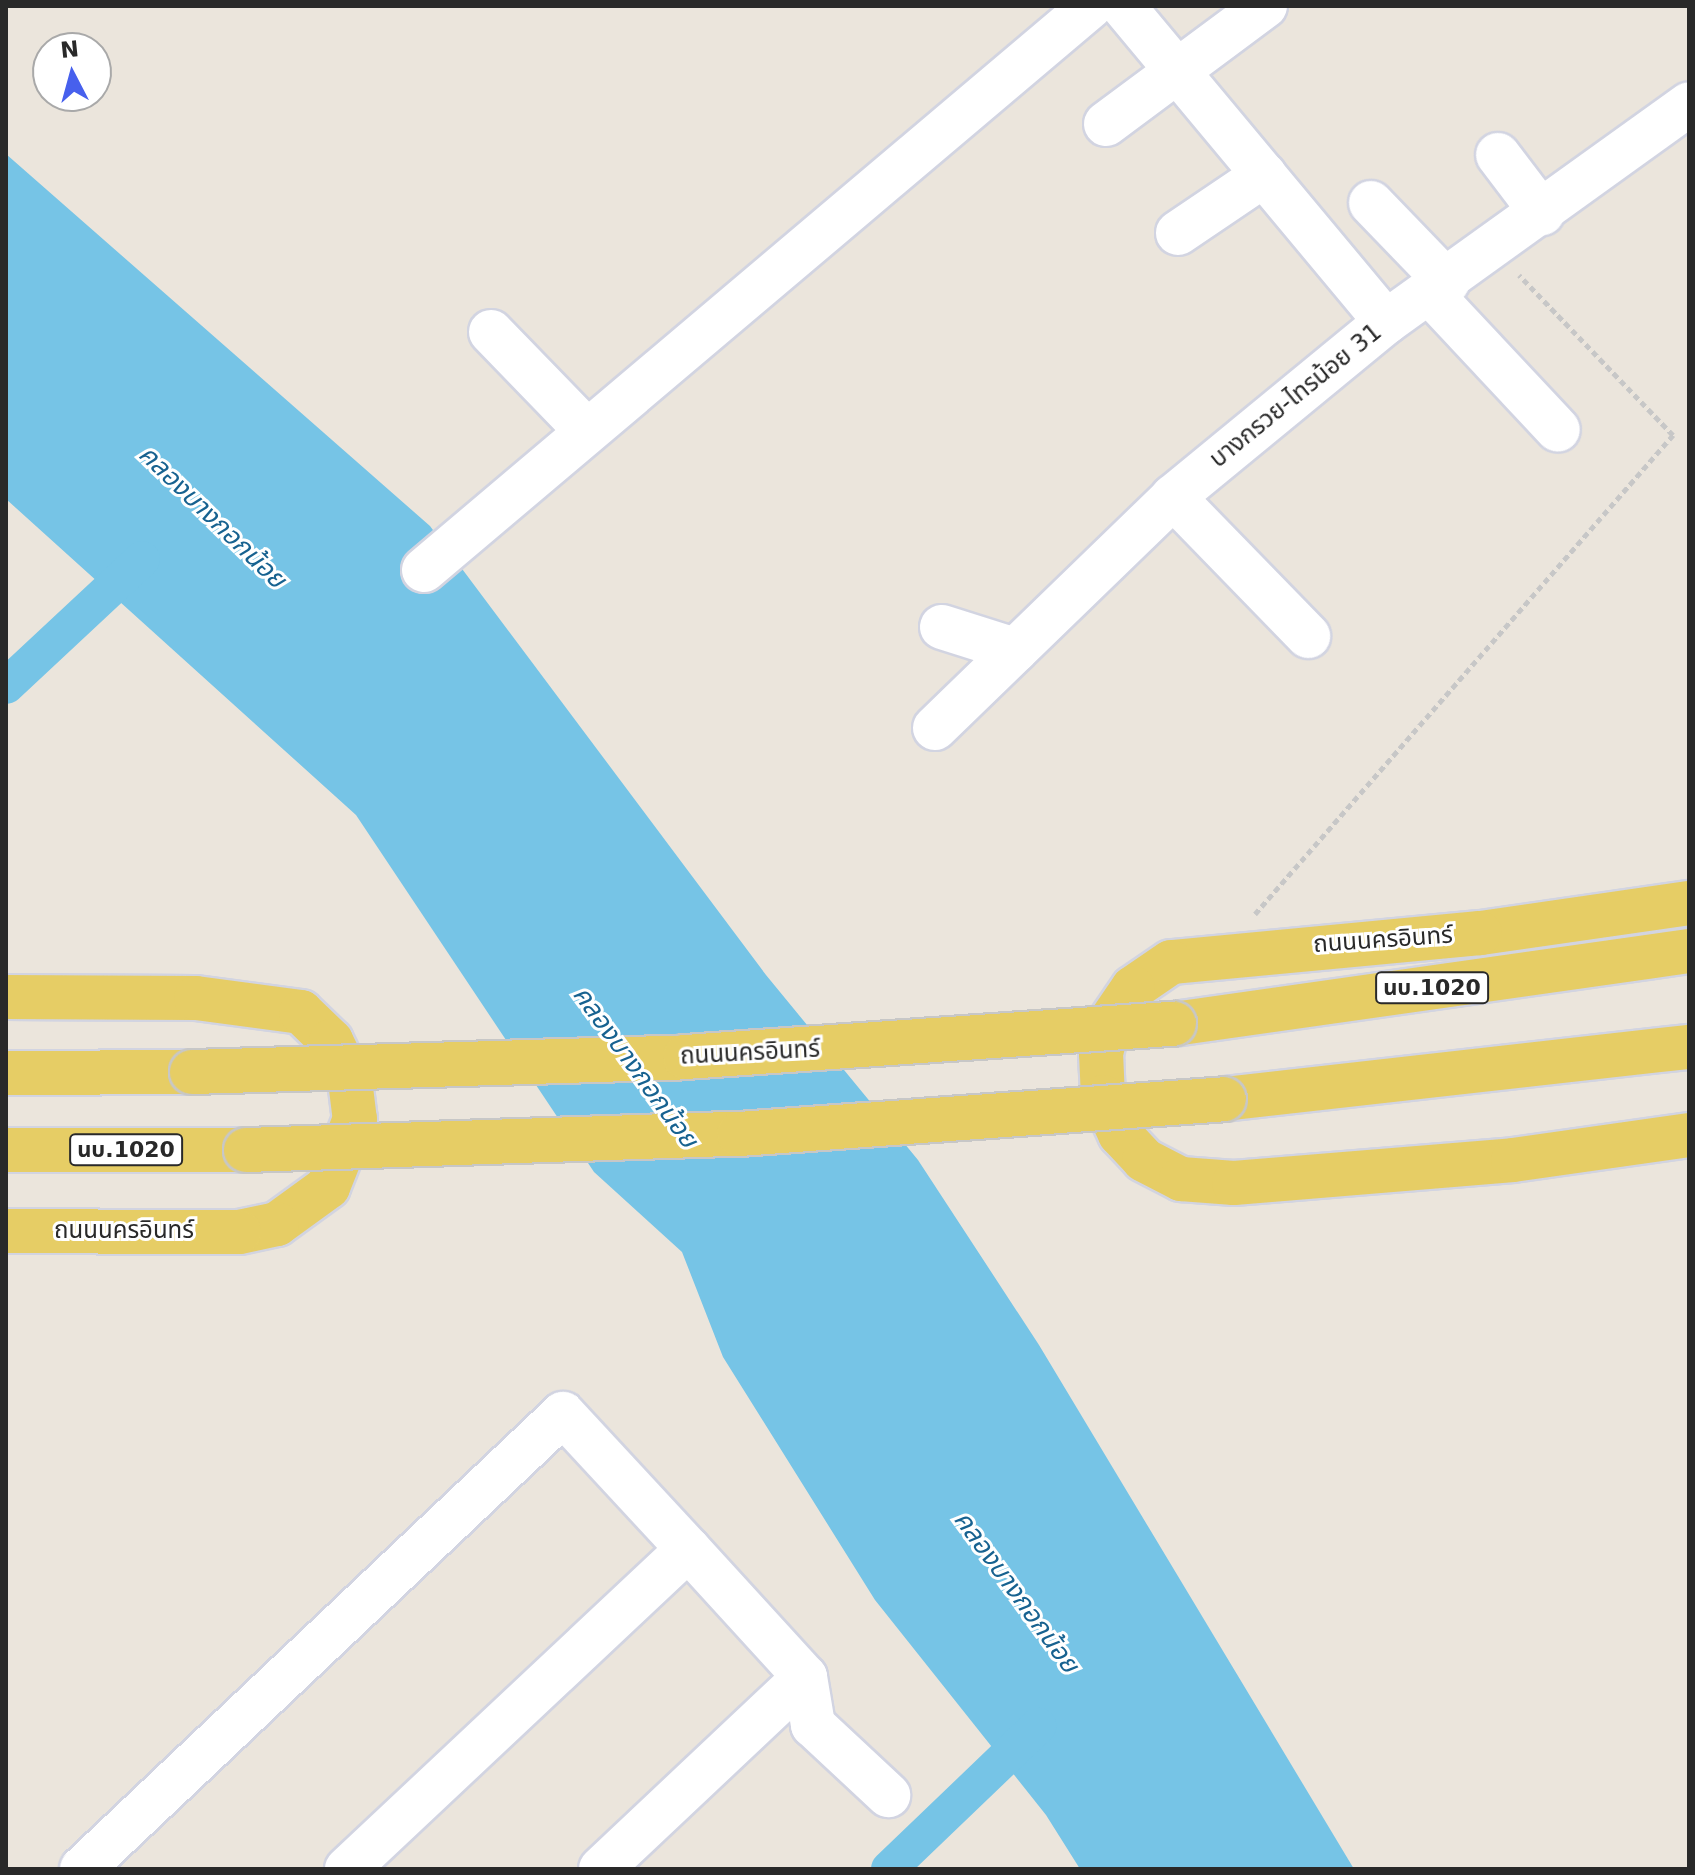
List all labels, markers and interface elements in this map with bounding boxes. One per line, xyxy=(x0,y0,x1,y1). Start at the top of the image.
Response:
north arrow xyxy=(32,32,112,112)
text: N xyxy=(59,36,80,63)
street label: บางกรวย-ไทรน้อย 31 xyxy=(1204,318,1388,474)
water label: คลองบางกอกน้อย xyxy=(132,439,292,595)
street label: ถนนนครอินทร์ xyxy=(1312,921,1454,959)
road number: นบ.1020 xyxy=(1374,970,1490,1006)
water label: คลองบางกอกน้อย xyxy=(566,980,704,1154)
street label: ถนนนครอินทร์ xyxy=(679,1035,821,1071)
road number: นบ.1020 xyxy=(68,1132,184,1168)
street label: ถนนนครอินทร์ xyxy=(54,1217,194,1245)
water label: คลองบางกอกน้อย xyxy=(947,1505,1085,1679)

